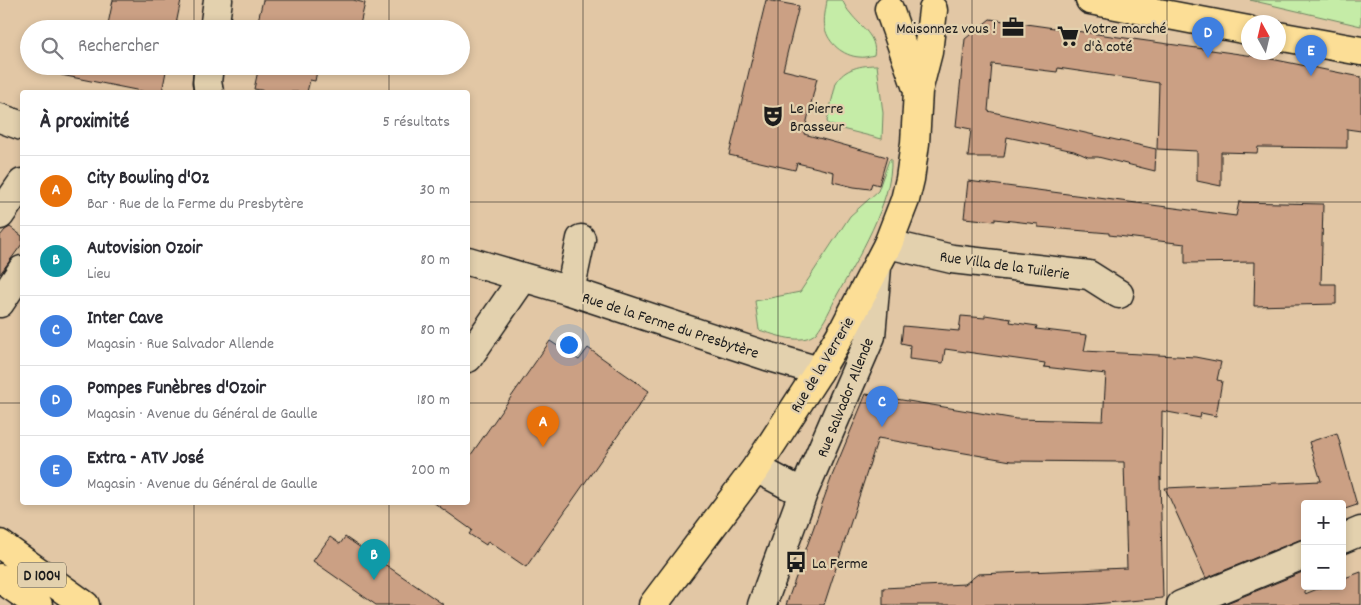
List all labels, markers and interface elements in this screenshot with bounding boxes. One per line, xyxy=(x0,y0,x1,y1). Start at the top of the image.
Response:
office icon: Maisonnez vous ! xyxy=(1000,14,1026,40)
north arrow xyxy=(1241,15,1286,60)
pin: D xyxy=(1192,17,1224,58)
place label: Maisonnez vous ! xyxy=(896,18,996,41)
place label: Votre marché d'à coté xyxy=(1084,18,1167,59)
search box xyxy=(20,20,470,75)
supermarket icon: Votre marché d'à coté xyxy=(1055,23,1081,49)
icon: search xyxy=(38,34,66,62)
text: Rechercher xyxy=(78,34,159,61)
pin: E xyxy=(1295,35,1327,76)
place label: Le Pierre Brasseur xyxy=(790,98,844,139)
theatre icon: Le Pierre Brasseur xyxy=(760,103,786,129)
text: À proximité xyxy=(40,108,129,138)
text: 5 résultats xyxy=(383,111,450,134)
text: City Bowling d'Oz xyxy=(87,166,209,193)
text: A xyxy=(52,179,60,202)
text: 30 m xyxy=(420,179,450,202)
text: Bar · Rue de la Ferme du Presbytère xyxy=(87,193,304,216)
text: Autovision Ozoir xyxy=(87,236,203,263)
street label: Rue Villa de la Tuilerie xyxy=(938,246,1071,287)
text: B xyxy=(52,249,60,272)
text: 80 m xyxy=(420,249,450,272)
text: Lieu xyxy=(87,263,110,286)
street label: Rue de la Ferme du Presbytère xyxy=(579,287,762,366)
text: Inter Cave xyxy=(87,306,163,333)
street label: Rue de la Verrerie xyxy=(785,313,861,418)
text: C xyxy=(52,319,60,342)
text: 80 m xyxy=(420,319,450,342)
your location xyxy=(556,332,582,358)
text: Magasin · Rue Salvador Allende xyxy=(87,333,274,356)
street label: Rue Salvador Allende xyxy=(812,335,881,461)
text: Pompes Funèbres d'Ozoir xyxy=(87,376,266,403)
pin: C xyxy=(866,386,898,427)
text: D xyxy=(52,389,60,412)
text: 180 m xyxy=(417,389,450,412)
text: Magasin · Avenue du Général de Gaulle xyxy=(87,403,317,426)
pin: A xyxy=(527,406,559,447)
text: Extra - ATV José xyxy=(87,446,204,473)
text: E xyxy=(52,459,60,482)
text: 200 m xyxy=(411,459,450,482)
text: Magasin · Avenue du Général de Gaulle xyxy=(87,473,317,496)
map controls xyxy=(1301,500,1346,590)
button: + xyxy=(1301,500,1346,545)
pin: B xyxy=(358,539,390,580)
button: − xyxy=(1301,545,1346,590)
bus stop icon: La Ferme xyxy=(783,549,809,575)
place label: La Ferme xyxy=(812,553,868,576)
road number: D 1004 xyxy=(18,562,66,588)

